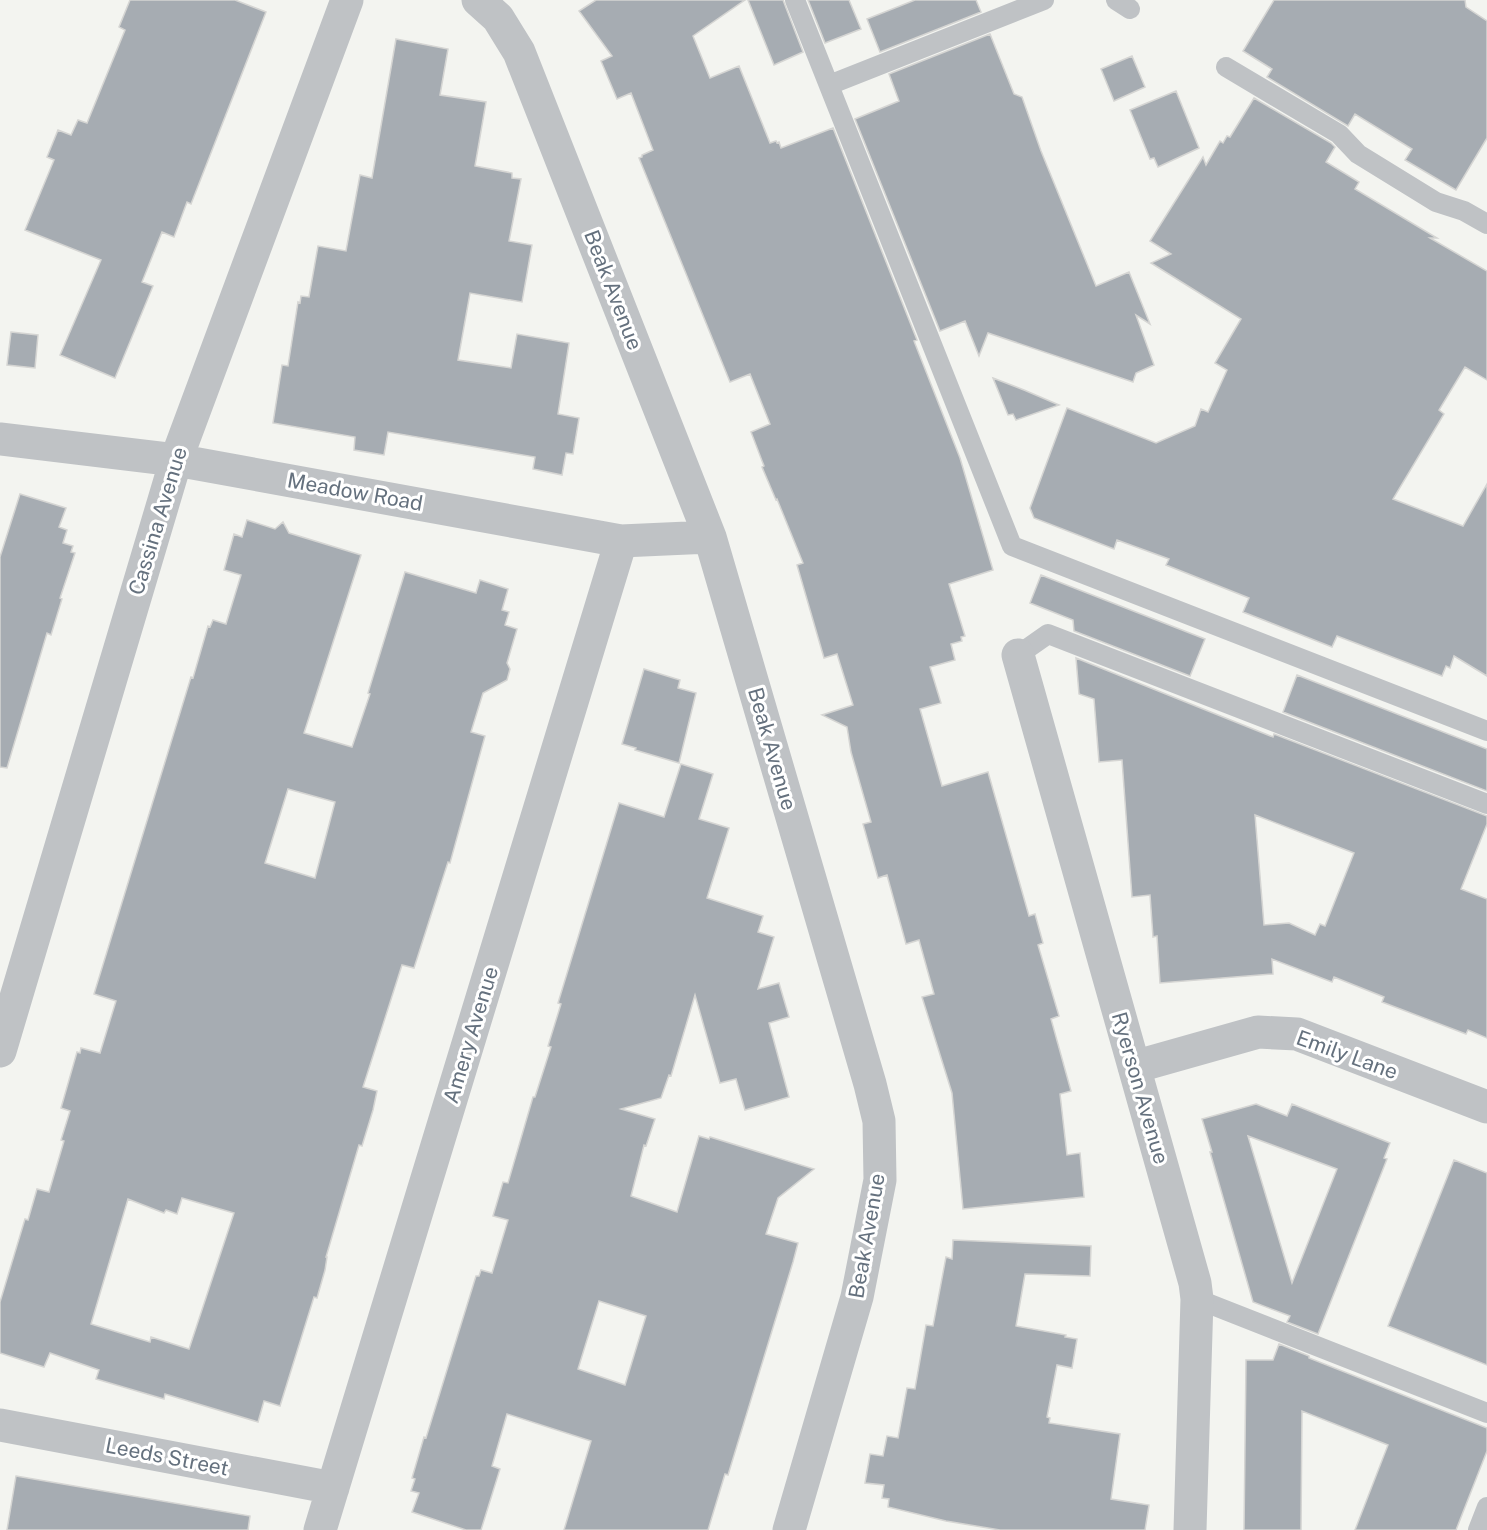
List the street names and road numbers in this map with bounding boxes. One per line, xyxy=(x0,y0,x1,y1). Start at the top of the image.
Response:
street label: Beak Avenue xyxy=(579,226,648,353)
street label: Cassina Avenue xyxy=(123,444,192,598)
street label: Meadow Road xyxy=(285,467,425,516)
street label: Beak Avenue xyxy=(743,685,802,813)
street label: Amery Avenue xyxy=(438,963,503,1106)
street label: Ryerson Avenue xyxy=(1107,1009,1174,1167)
street label: Emily Lane xyxy=(1293,1025,1401,1084)
street label: Beak Avenue xyxy=(843,1171,890,1300)
street label: Leeds Street xyxy=(103,1432,231,1481)

